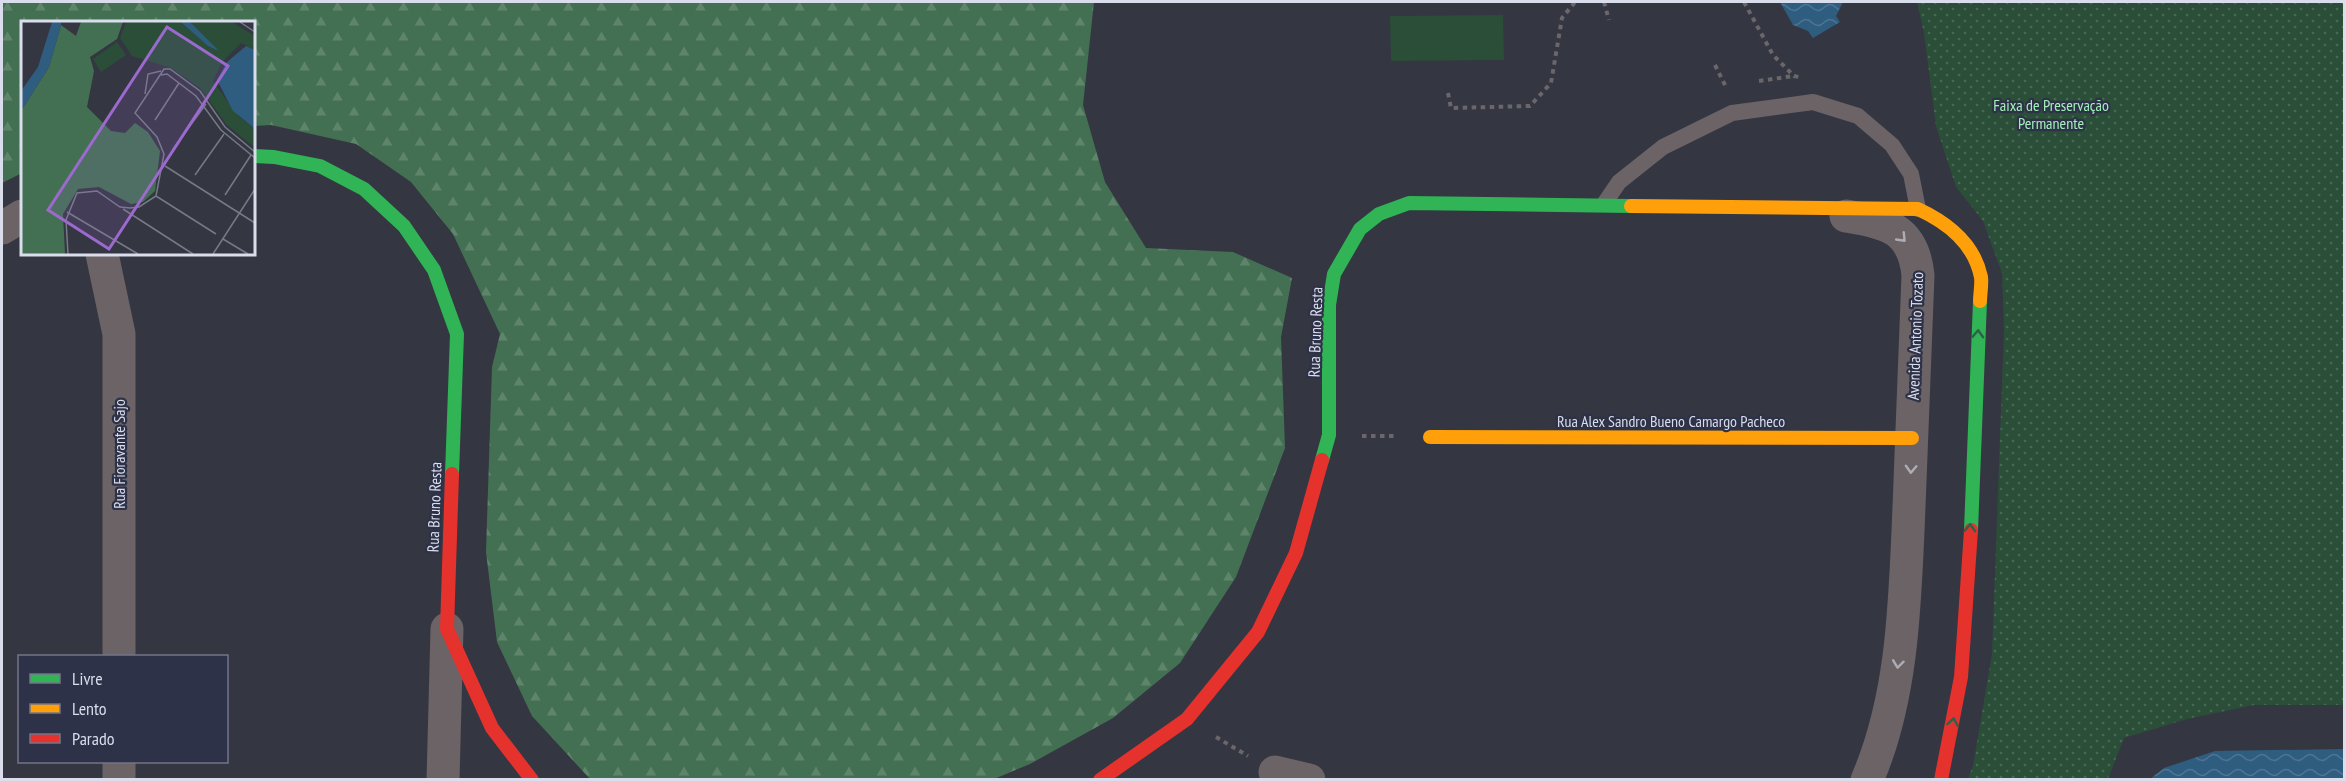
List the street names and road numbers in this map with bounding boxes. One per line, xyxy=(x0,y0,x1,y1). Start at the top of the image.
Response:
street label: Avenida Antonio Tozato xyxy=(1903,271,1927,401)
street label: Rua Bruno Resta xyxy=(1303,286,1327,378)
street label: Rua Fioravante Sajo xyxy=(109,399,129,509)
street label: Rua Alex Sandro Bueno Camargo Pacheco xyxy=(1557,411,1785,431)
street label: Rua Bruno Resta xyxy=(422,461,446,553)

